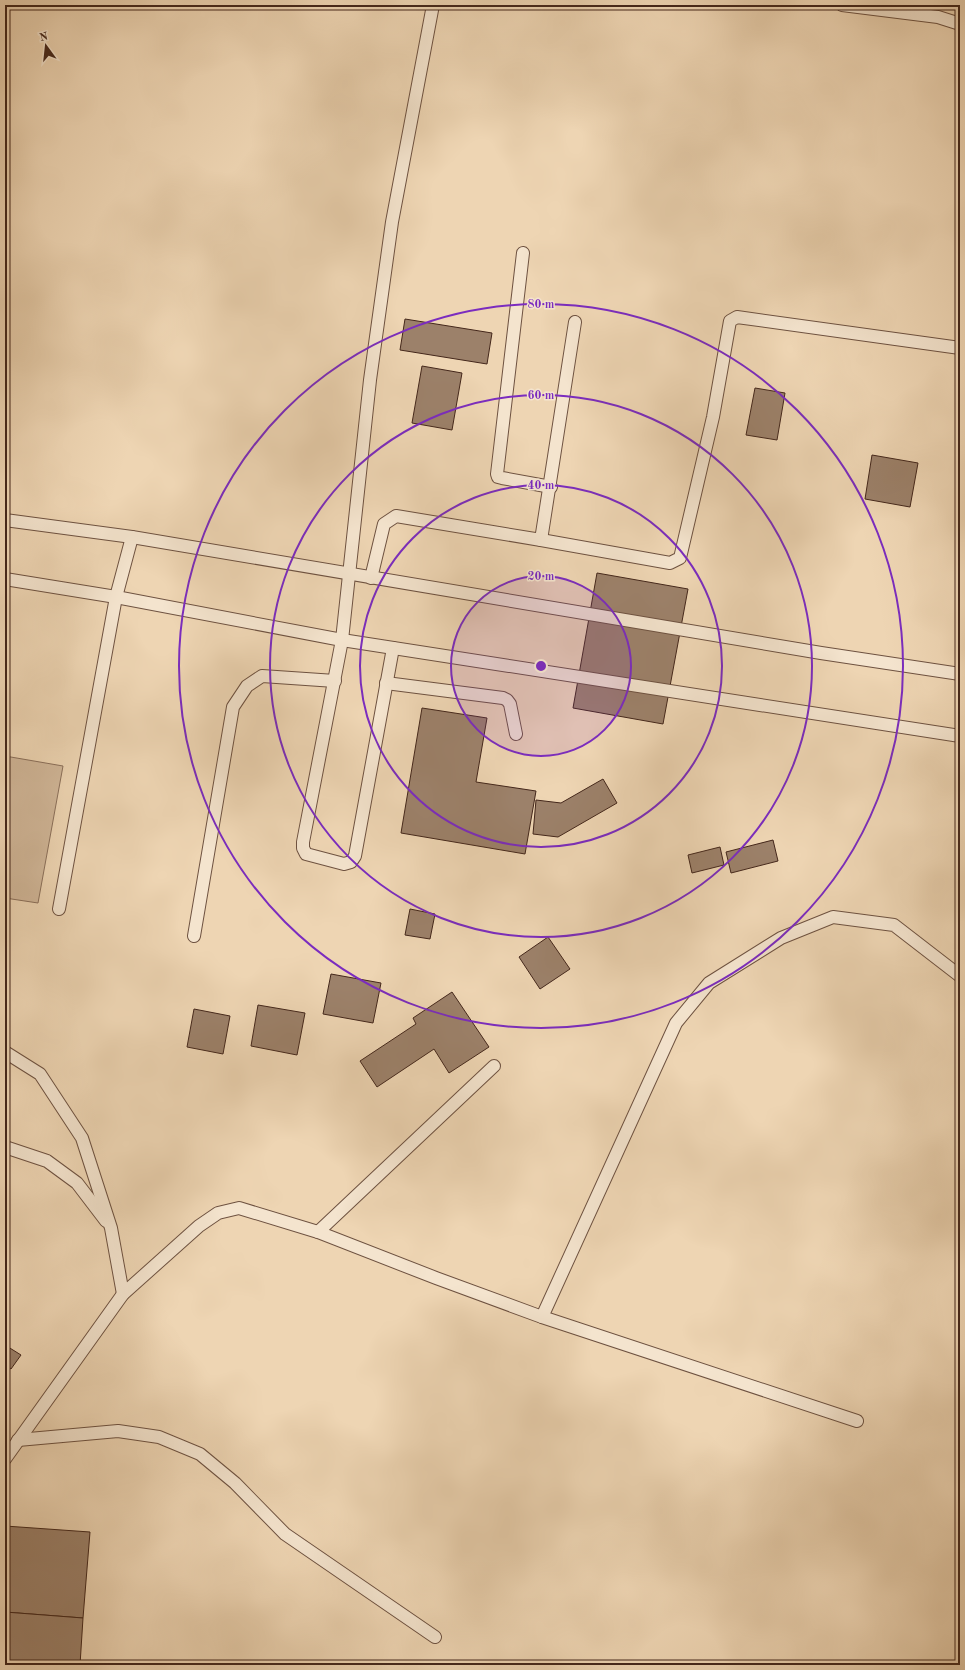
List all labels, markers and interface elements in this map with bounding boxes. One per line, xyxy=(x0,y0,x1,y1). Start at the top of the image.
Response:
north arrow xyxy=(26,26,66,66)
text: N xyxy=(38,31,50,44)
text: 80 m xyxy=(528,299,555,311)
text: 60 m xyxy=(528,390,555,402)
text: 40 m xyxy=(528,480,555,492)
text: 20 m xyxy=(528,571,555,583)
centre of rings xyxy=(534,659,548,673)

